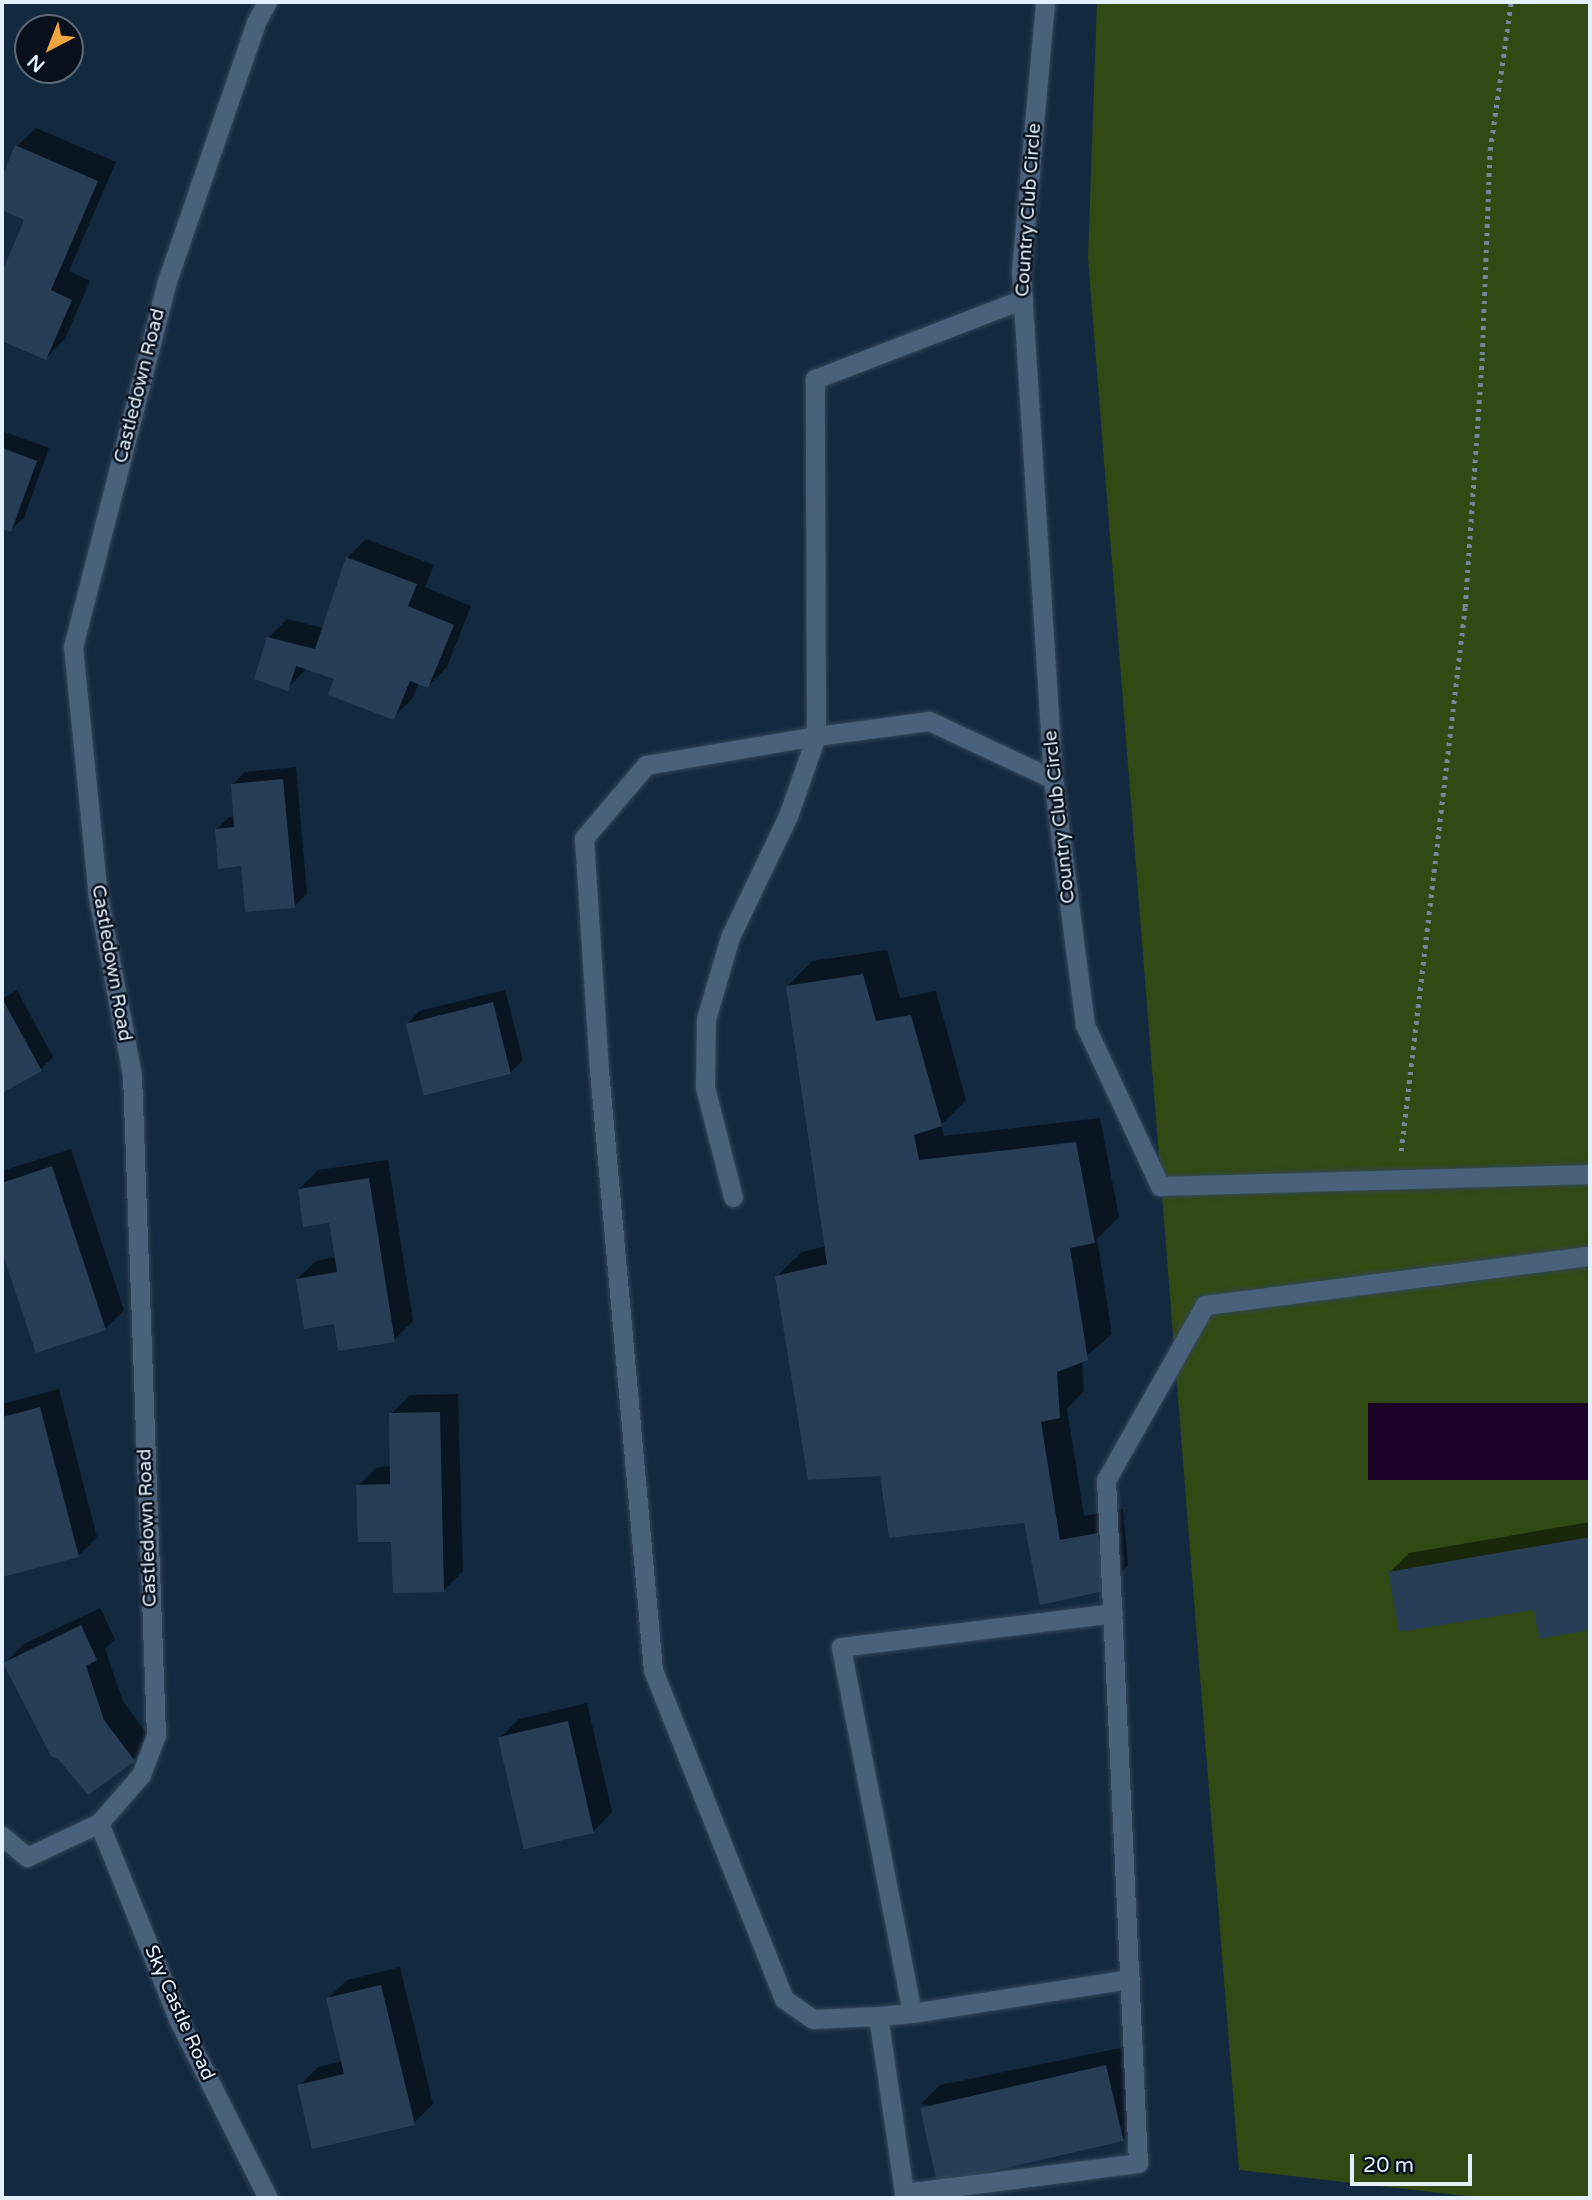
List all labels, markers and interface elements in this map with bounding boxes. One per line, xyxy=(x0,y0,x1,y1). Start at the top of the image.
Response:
north arrow xyxy=(14,14,84,84)
text: N xyxy=(23,50,49,76)
street label: Country Club Circle xyxy=(1012,122,1046,298)
street label: Castledown Road xyxy=(110,306,170,466)
street label: Country Club Circle xyxy=(1040,729,1080,905)
street label: Castledown Road xyxy=(86,883,136,1043)
street label: Castledown Road xyxy=(134,1448,162,1608)
street label: Sky Castle Road xyxy=(139,1942,219,2084)
scale bar xyxy=(1354,2140,1476,2184)
text: 20 m xyxy=(1363,2153,1414,2178)

